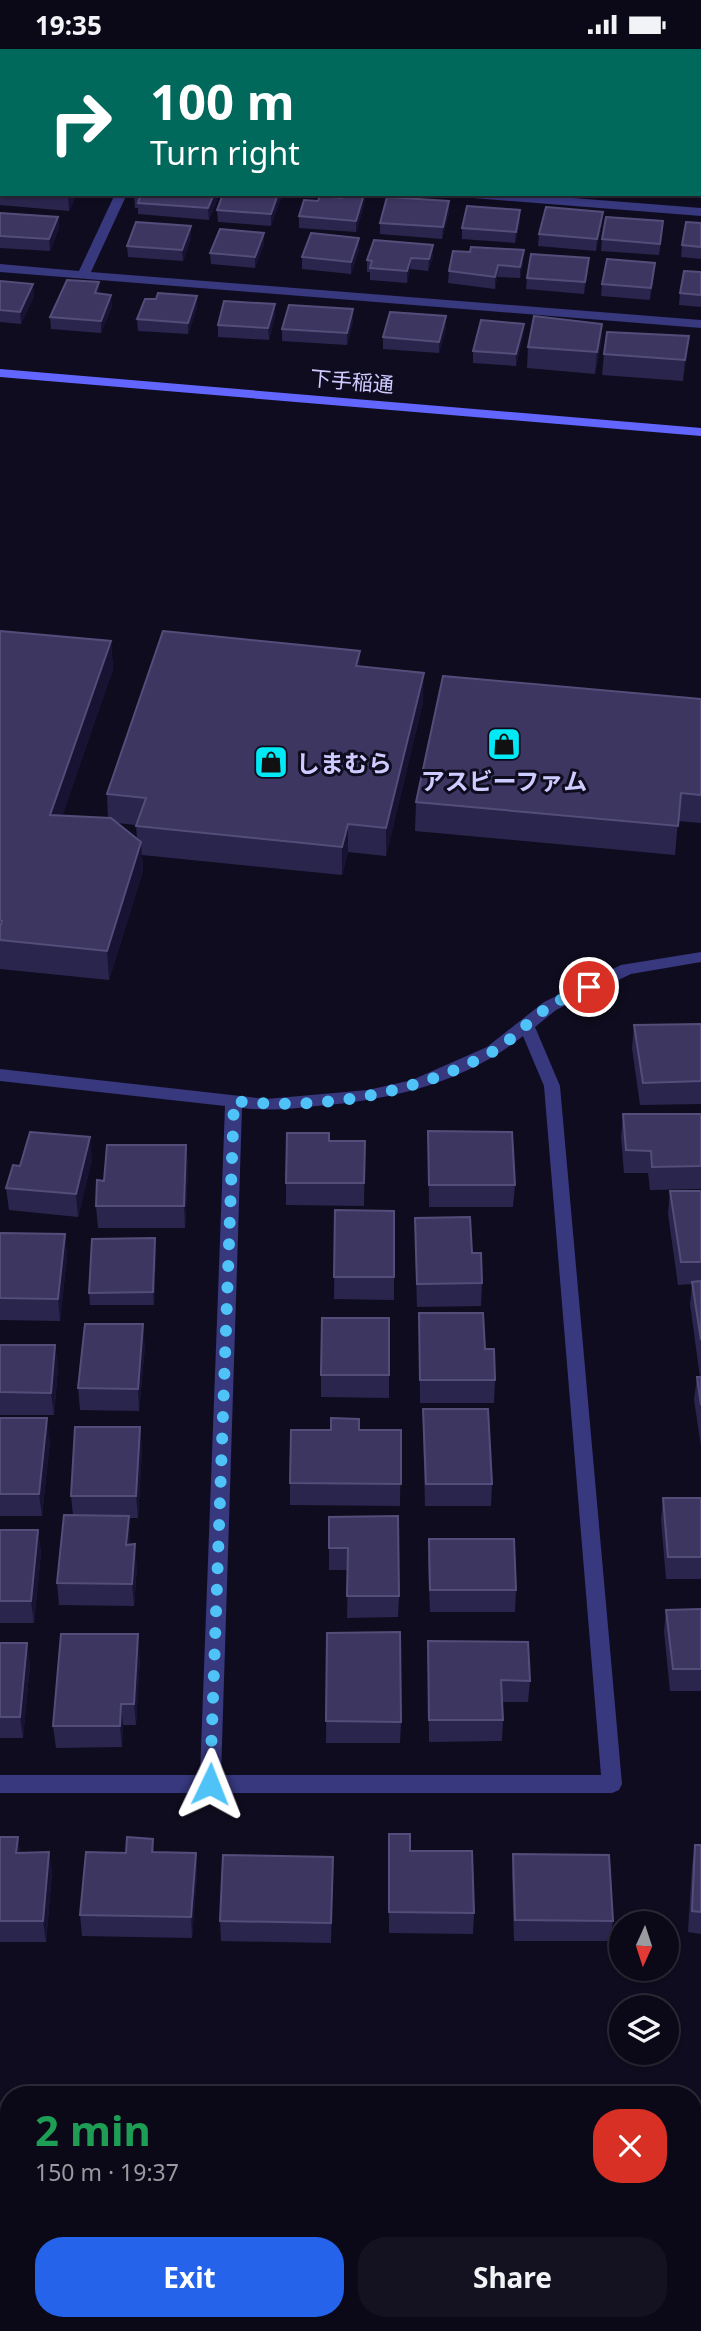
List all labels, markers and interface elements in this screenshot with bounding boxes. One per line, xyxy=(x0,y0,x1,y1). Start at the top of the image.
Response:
text: 19:35 xyxy=(35,7,102,43)
text: 100 m xyxy=(150,68,295,134)
icon: right xyxy=(35,77,126,168)
text: Turn right xyxy=(150,131,300,174)
street label: 下手稲通 xyxy=(309,363,395,399)
shop icon: アスビーファム xyxy=(485,725,523,763)
shop icon: しまむら xyxy=(252,743,290,781)
place label: しまむら xyxy=(296,746,392,779)
place label: アスビーファム xyxy=(421,764,587,797)
pin xyxy=(559,957,619,1017)
icon: arrive xyxy=(570,968,608,1006)
position arrow xyxy=(173,1747,247,1821)
north arrow xyxy=(609,1911,679,1981)
map controls xyxy=(609,1911,679,2065)
button: layers xyxy=(609,1995,679,2065)
text: 2 min xyxy=(35,2101,151,2158)
button: close xyxy=(593,2109,667,2183)
text: 150 m · 19:37 xyxy=(35,2156,179,2188)
button: Exit xyxy=(35,2237,344,2317)
button: Share xyxy=(358,2237,667,2317)

